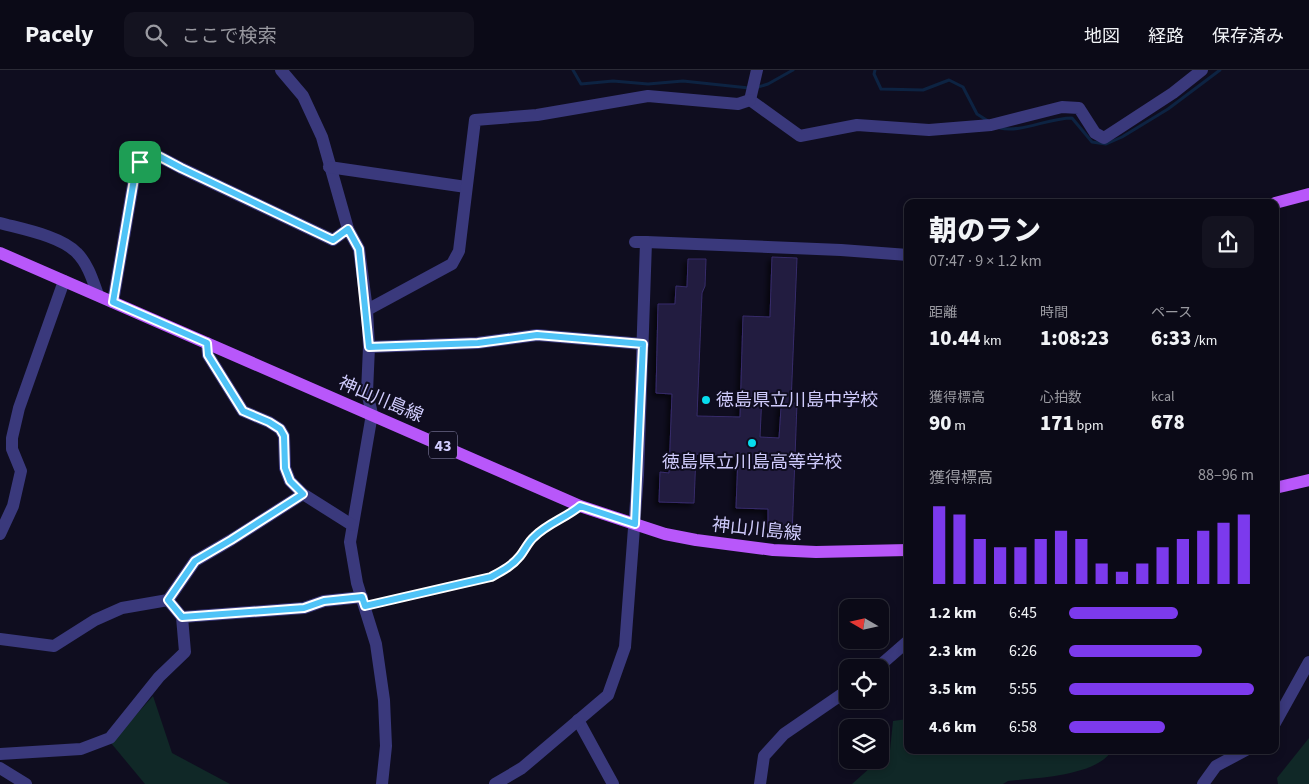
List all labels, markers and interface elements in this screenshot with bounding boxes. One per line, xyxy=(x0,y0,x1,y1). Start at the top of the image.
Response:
search box xyxy=(124,12,474,57)
text: Pacely xyxy=(25,17,94,52)
icon: search xyxy=(142,21,170,49)
text: ここで検索 xyxy=(182,23,277,50)
text: 地図 xyxy=(1084,24,1120,49)
text: 経路 xyxy=(1148,24,1184,49)
text: 保存済み xyxy=(1212,24,1284,49)
pin xyxy=(119,141,161,183)
icon: arrive xyxy=(126,148,154,176)
text: 朝のラン xyxy=(929,211,1041,251)
button: share xyxy=(1202,216,1254,268)
text: 07:47 · 9 × 1.2 km xyxy=(929,250,1042,272)
text: 距離 xyxy=(929,303,957,323)
text: 時間 xyxy=(1040,303,1068,323)
text: ペース xyxy=(1151,303,1192,323)
text: 10.44 xyxy=(929,323,980,353)
text: 1:08:23 xyxy=(1040,323,1109,353)
text: 6:33 xyxy=(1151,323,1191,353)
text: km xyxy=(980,331,1002,351)
text: /km xyxy=(1191,331,1217,351)
street label: 神山川島線 xyxy=(334,370,427,429)
text: kcal xyxy=(1151,387,1175,407)
place label: 徳島県立川島中学校 xyxy=(716,388,878,413)
text: 獲得標高 xyxy=(929,388,985,408)
text: 心拍数 xyxy=(1040,388,1082,408)
marker: 徳島県立川島中学校 xyxy=(700,394,712,406)
text: 678 xyxy=(1151,407,1185,437)
text: 90 xyxy=(929,408,951,438)
text: 171 xyxy=(1040,408,1074,438)
text: m xyxy=(951,416,966,436)
text: bpm xyxy=(1074,416,1104,436)
road number: 43 xyxy=(429,432,457,458)
marker: 徳島県立川島高等学校 xyxy=(746,437,758,449)
place label: 徳島県立川島高等学校 xyxy=(662,450,842,475)
text: 88–96 m xyxy=(1198,464,1254,486)
text: 獲得標高 xyxy=(929,467,993,489)
street label: 神山川島線 xyxy=(711,512,803,547)
north arrow xyxy=(839,599,889,649)
map controls xyxy=(839,599,889,769)
text: 1.2 km xyxy=(929,602,976,624)
text: 6:45 xyxy=(1009,602,1037,624)
text: 2.3 km xyxy=(929,640,976,662)
text: 6:26 xyxy=(1009,640,1037,662)
button: locate xyxy=(839,659,889,709)
text: 3.5 km xyxy=(929,678,976,700)
text: 5:55 xyxy=(1009,678,1037,700)
text: 4.6 km xyxy=(929,716,976,738)
text: 6:58 xyxy=(1009,716,1037,738)
button: layers xyxy=(839,719,889,769)

